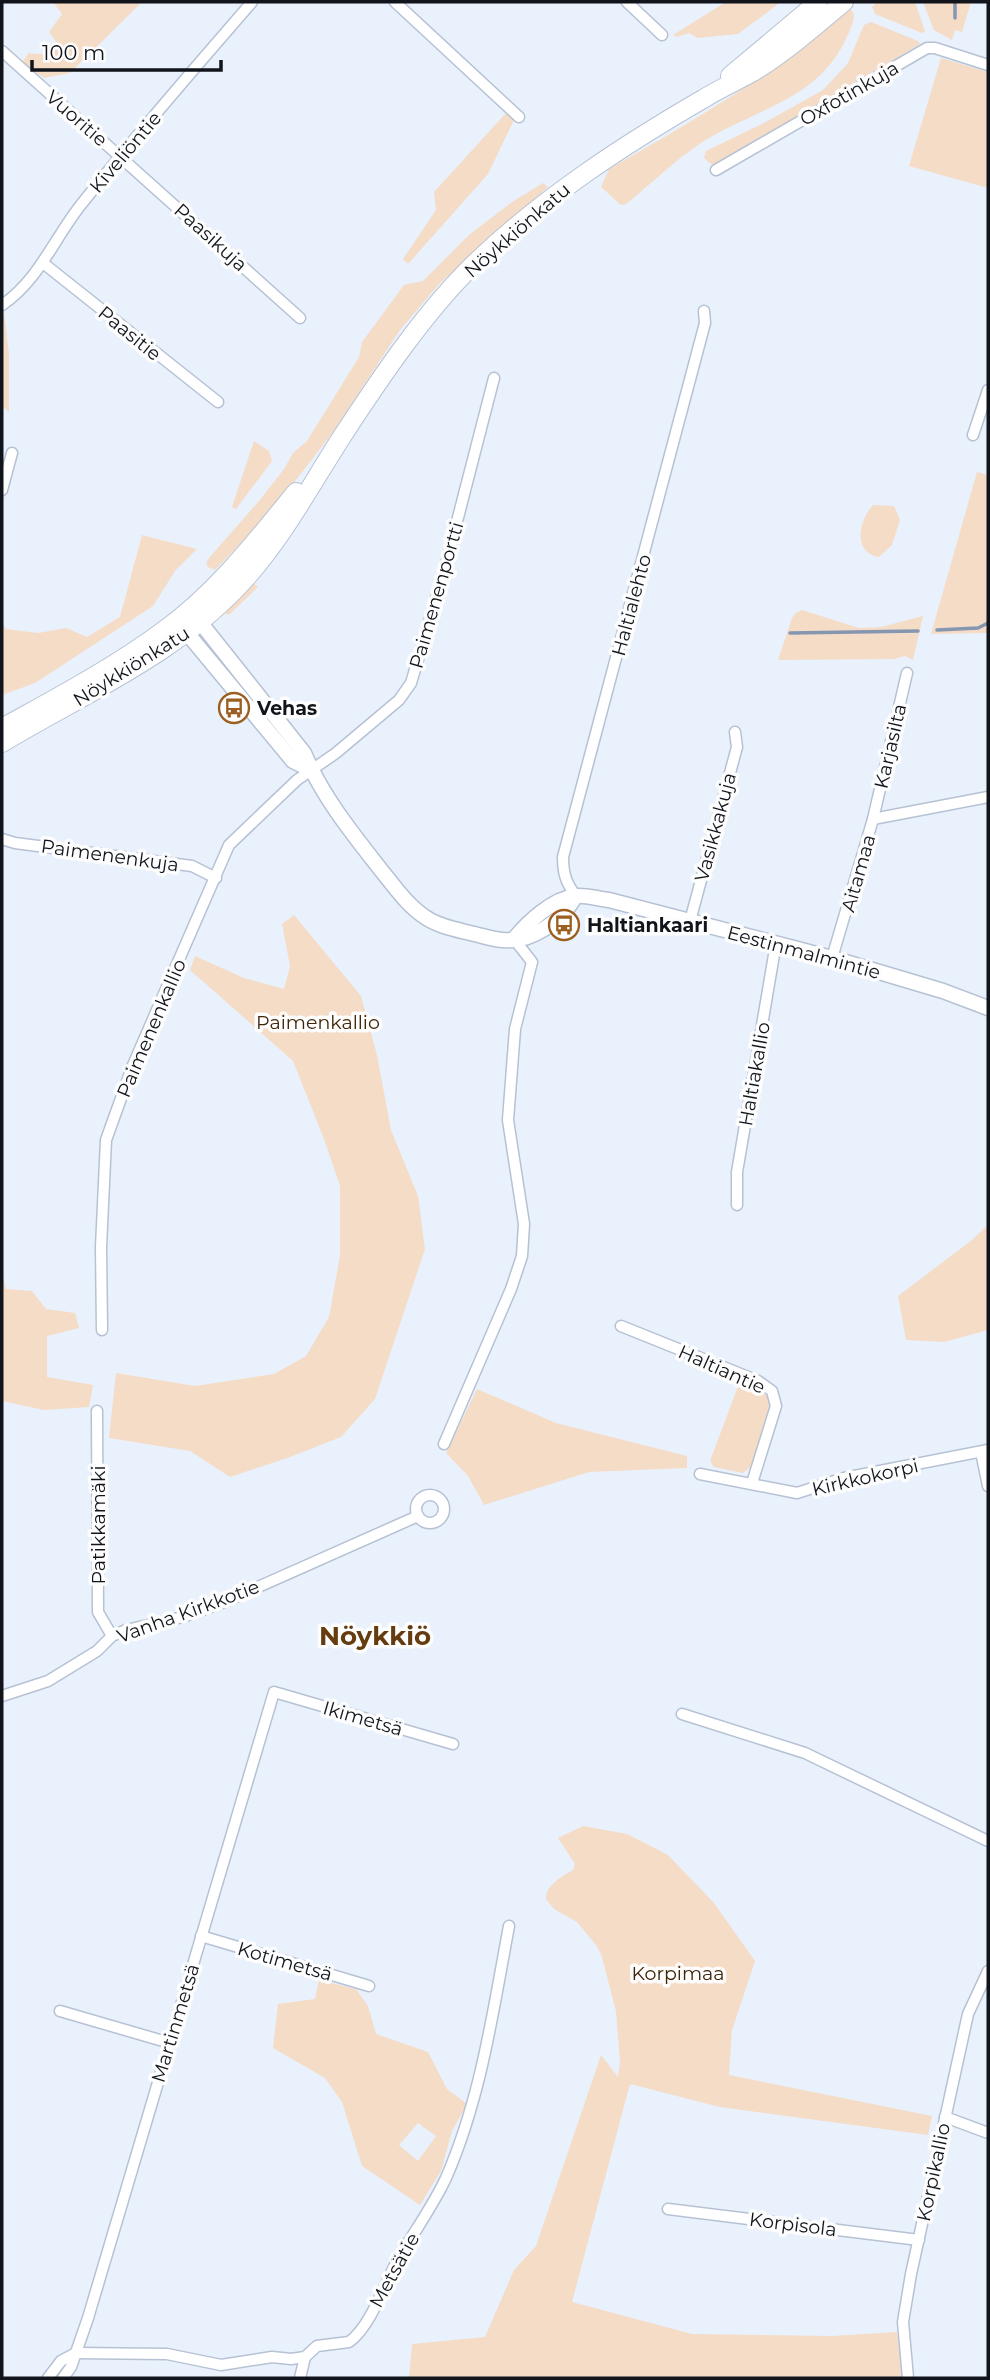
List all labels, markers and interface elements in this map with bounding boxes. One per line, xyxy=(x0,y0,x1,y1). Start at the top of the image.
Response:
scale bar xyxy=(32,28,220,72)
text: 100 m xyxy=(42,40,105,65)
street label: Oxfotinkuja xyxy=(796,56,903,131)
street label: Vuoritie xyxy=(41,85,112,151)
street label: Kiveliöntie xyxy=(85,107,166,198)
street label: Nöykkiönkatu xyxy=(460,178,575,283)
street label: Paasikuja xyxy=(169,199,252,276)
street label: Paasitie xyxy=(94,301,166,366)
street label: Paimenenportti xyxy=(405,519,468,671)
street label: Haltialehto xyxy=(607,552,656,658)
street label: Nöykkiönkatu xyxy=(69,621,194,711)
bus stop icon: Vehas xyxy=(217,691,251,725)
place label: Vehas xyxy=(256,697,317,720)
street label: Karjasilta xyxy=(870,701,911,791)
street label: Vasikkakuja xyxy=(690,770,741,884)
street label: Aitamaa xyxy=(836,832,881,915)
street label: Paimenenkuja xyxy=(40,834,180,877)
bus stop icon: Haltiankaari xyxy=(547,908,581,942)
place label: Haltiankaari xyxy=(587,914,708,937)
street label: Eestinmalmintie xyxy=(725,921,883,984)
street label: Paimenenkallio xyxy=(112,955,191,1101)
park label: Paimenkallio xyxy=(256,1011,380,1034)
street label: Haltiakallio xyxy=(734,1020,775,1128)
street label: Haltiantie xyxy=(675,1340,769,1399)
street label: Kirkkokorpi xyxy=(810,1454,921,1501)
street label: Patikkamäki xyxy=(87,1466,110,1584)
street label: Vanha Kirkkotie xyxy=(114,1575,263,1648)
district label: Nöykkiö xyxy=(319,1620,431,1652)
street label: Ikimetsä xyxy=(320,1696,405,1741)
street label: Kotimetsä xyxy=(235,1937,335,1986)
street label: Martinmetsä xyxy=(147,1961,204,2085)
park label: Korpimaa xyxy=(631,1962,725,1985)
street label: Korpikallio xyxy=(912,2121,955,2223)
street label: Korpisola xyxy=(748,2208,838,2241)
street label: Metsätie xyxy=(364,2229,424,2312)

